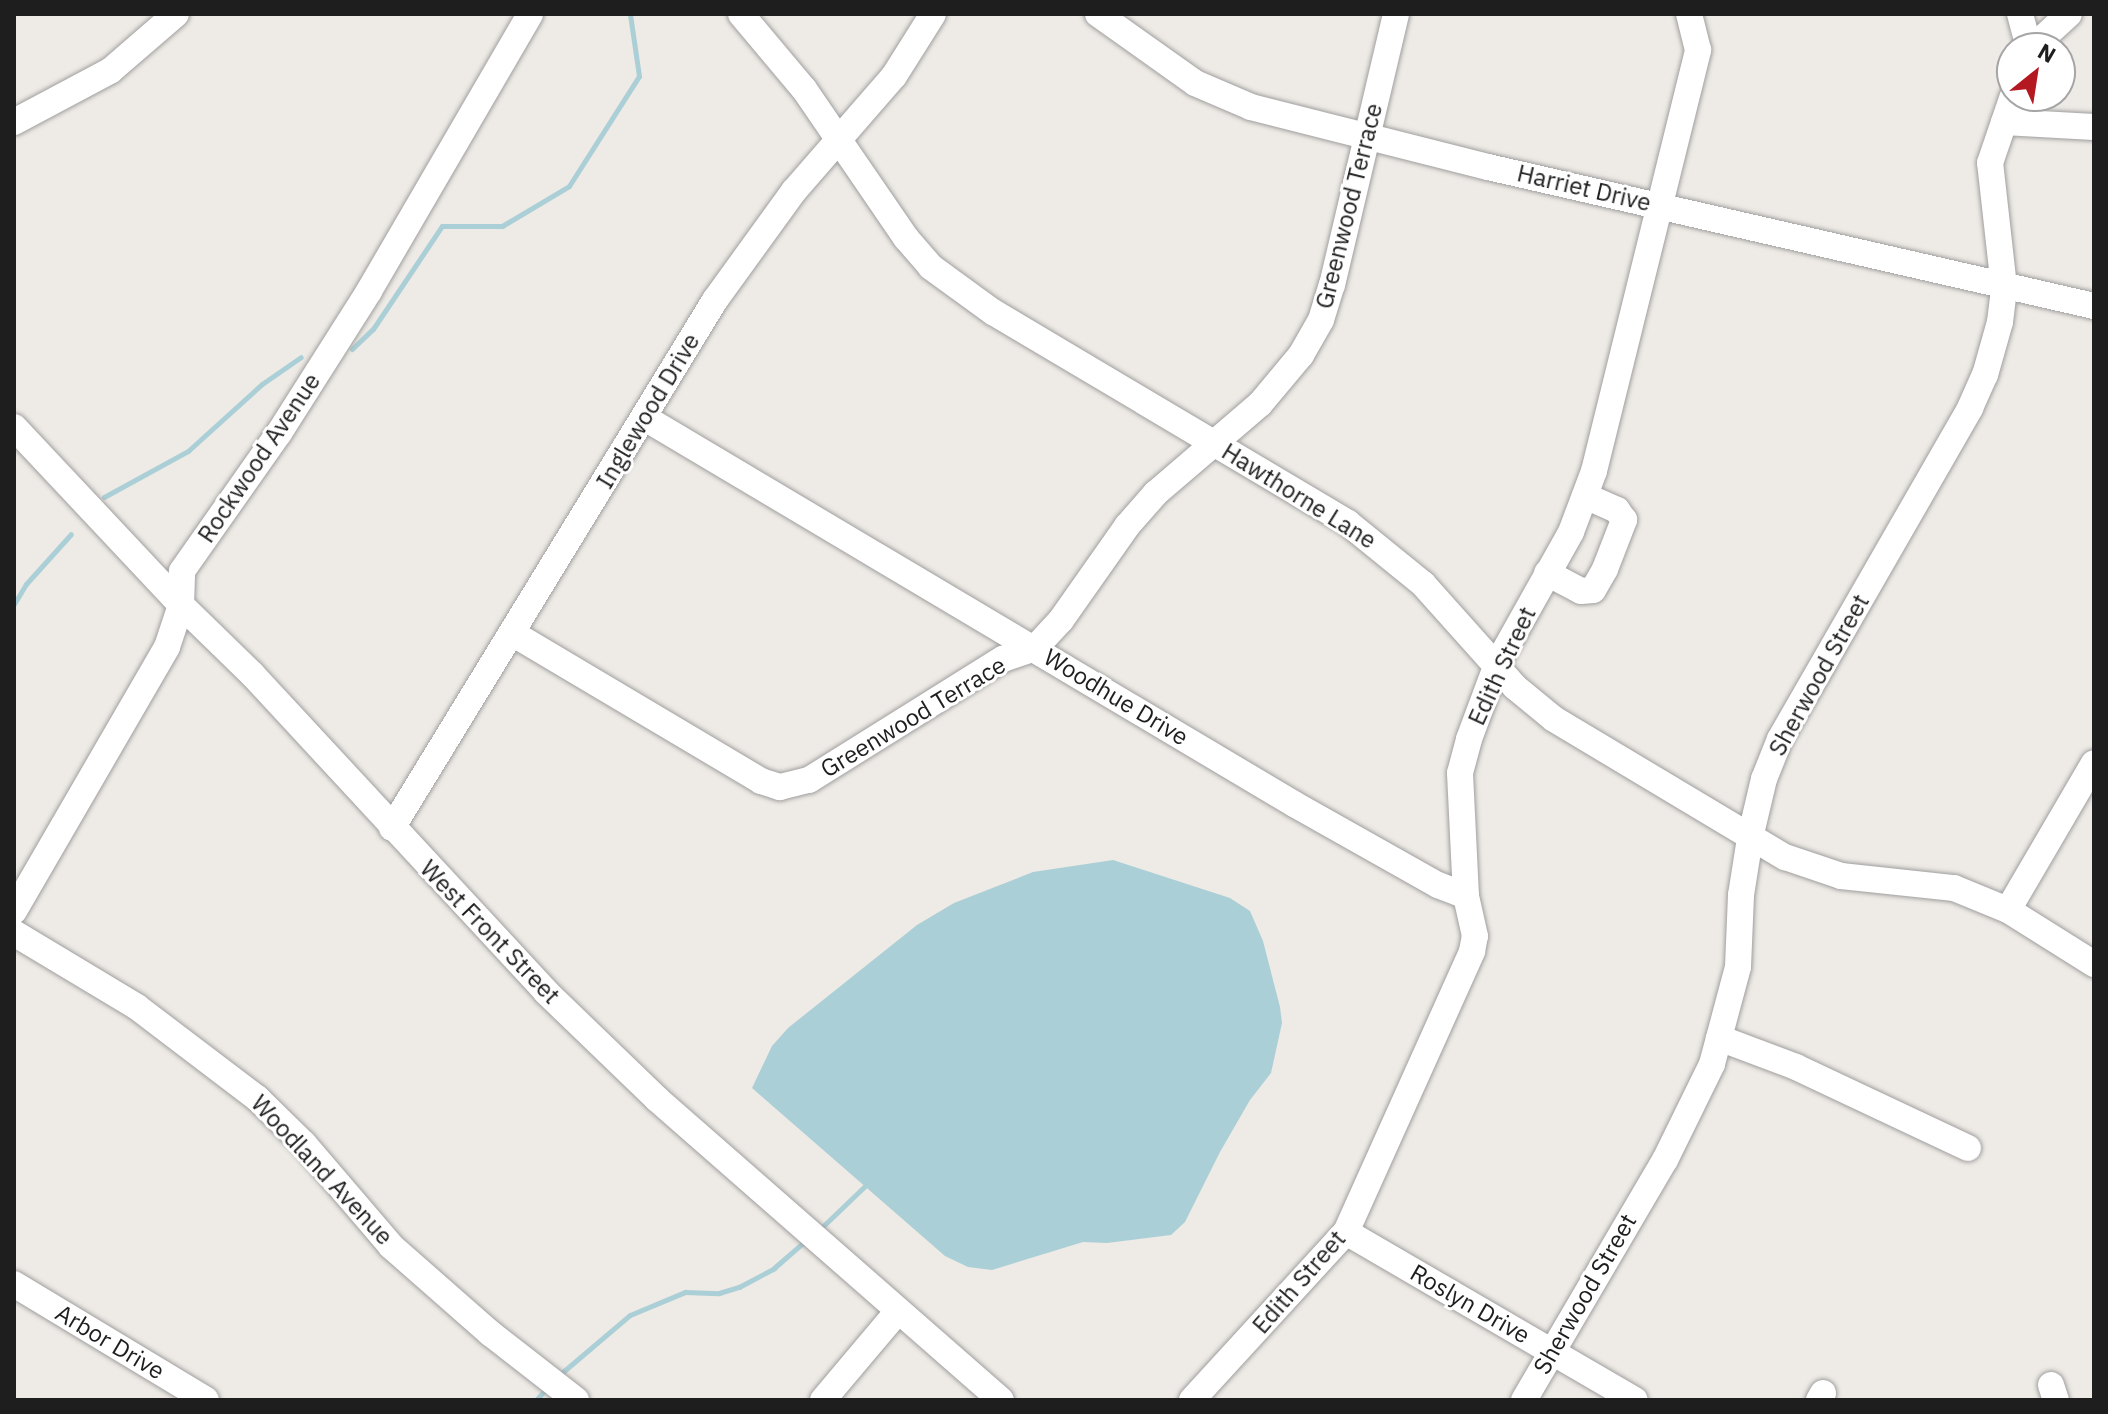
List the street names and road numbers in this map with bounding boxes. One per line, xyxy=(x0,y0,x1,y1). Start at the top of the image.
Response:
street label: Greenwood Terrace xyxy=(1310,100,1388,312)
street label: Harriet Drive xyxy=(1514,159,1654,217)
street label: Inglewood Drive xyxy=(590,328,706,494)
street label: Rockwood Avenue xyxy=(192,368,326,548)
street label: Hawthorne Lane xyxy=(1217,437,1381,555)
street label: Sherwood Street xyxy=(1763,589,1875,761)
street label: Edith Street xyxy=(1462,602,1542,730)
street label: Woodhue Drive xyxy=(1038,643,1194,751)
street label: Greenwood Terrace xyxy=(815,650,1011,784)
street label: West Front Street xyxy=(414,854,566,1010)
street label: Woodland Avenue xyxy=(245,1089,399,1251)
street label: Sherwood Street xyxy=(1527,1209,1643,1379)
street label: Edith Street xyxy=(1246,1225,1352,1339)
street label: Roslyn Drive xyxy=(1405,1258,1535,1350)
street label: Arbor Drive xyxy=(50,1298,170,1386)

